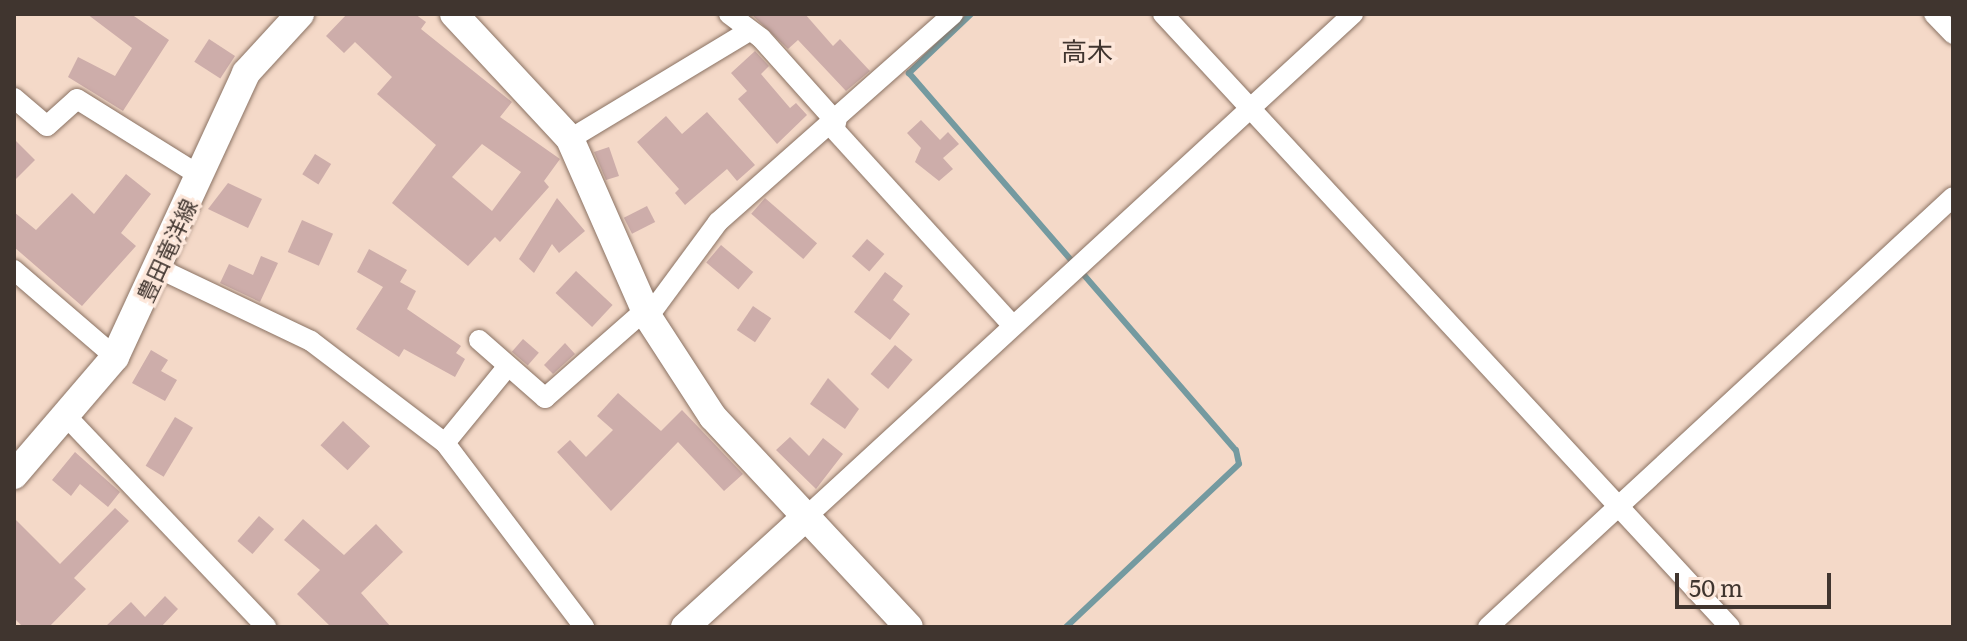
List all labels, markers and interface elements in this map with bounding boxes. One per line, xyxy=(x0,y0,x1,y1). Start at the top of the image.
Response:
district label: 高木 xyxy=(1061,34,1113,66)
street label: 豊田竜洋線 xyxy=(131,195,201,305)
scale bar xyxy=(1679,557,1835,607)
text: 50 m xyxy=(1689,569,1743,604)

